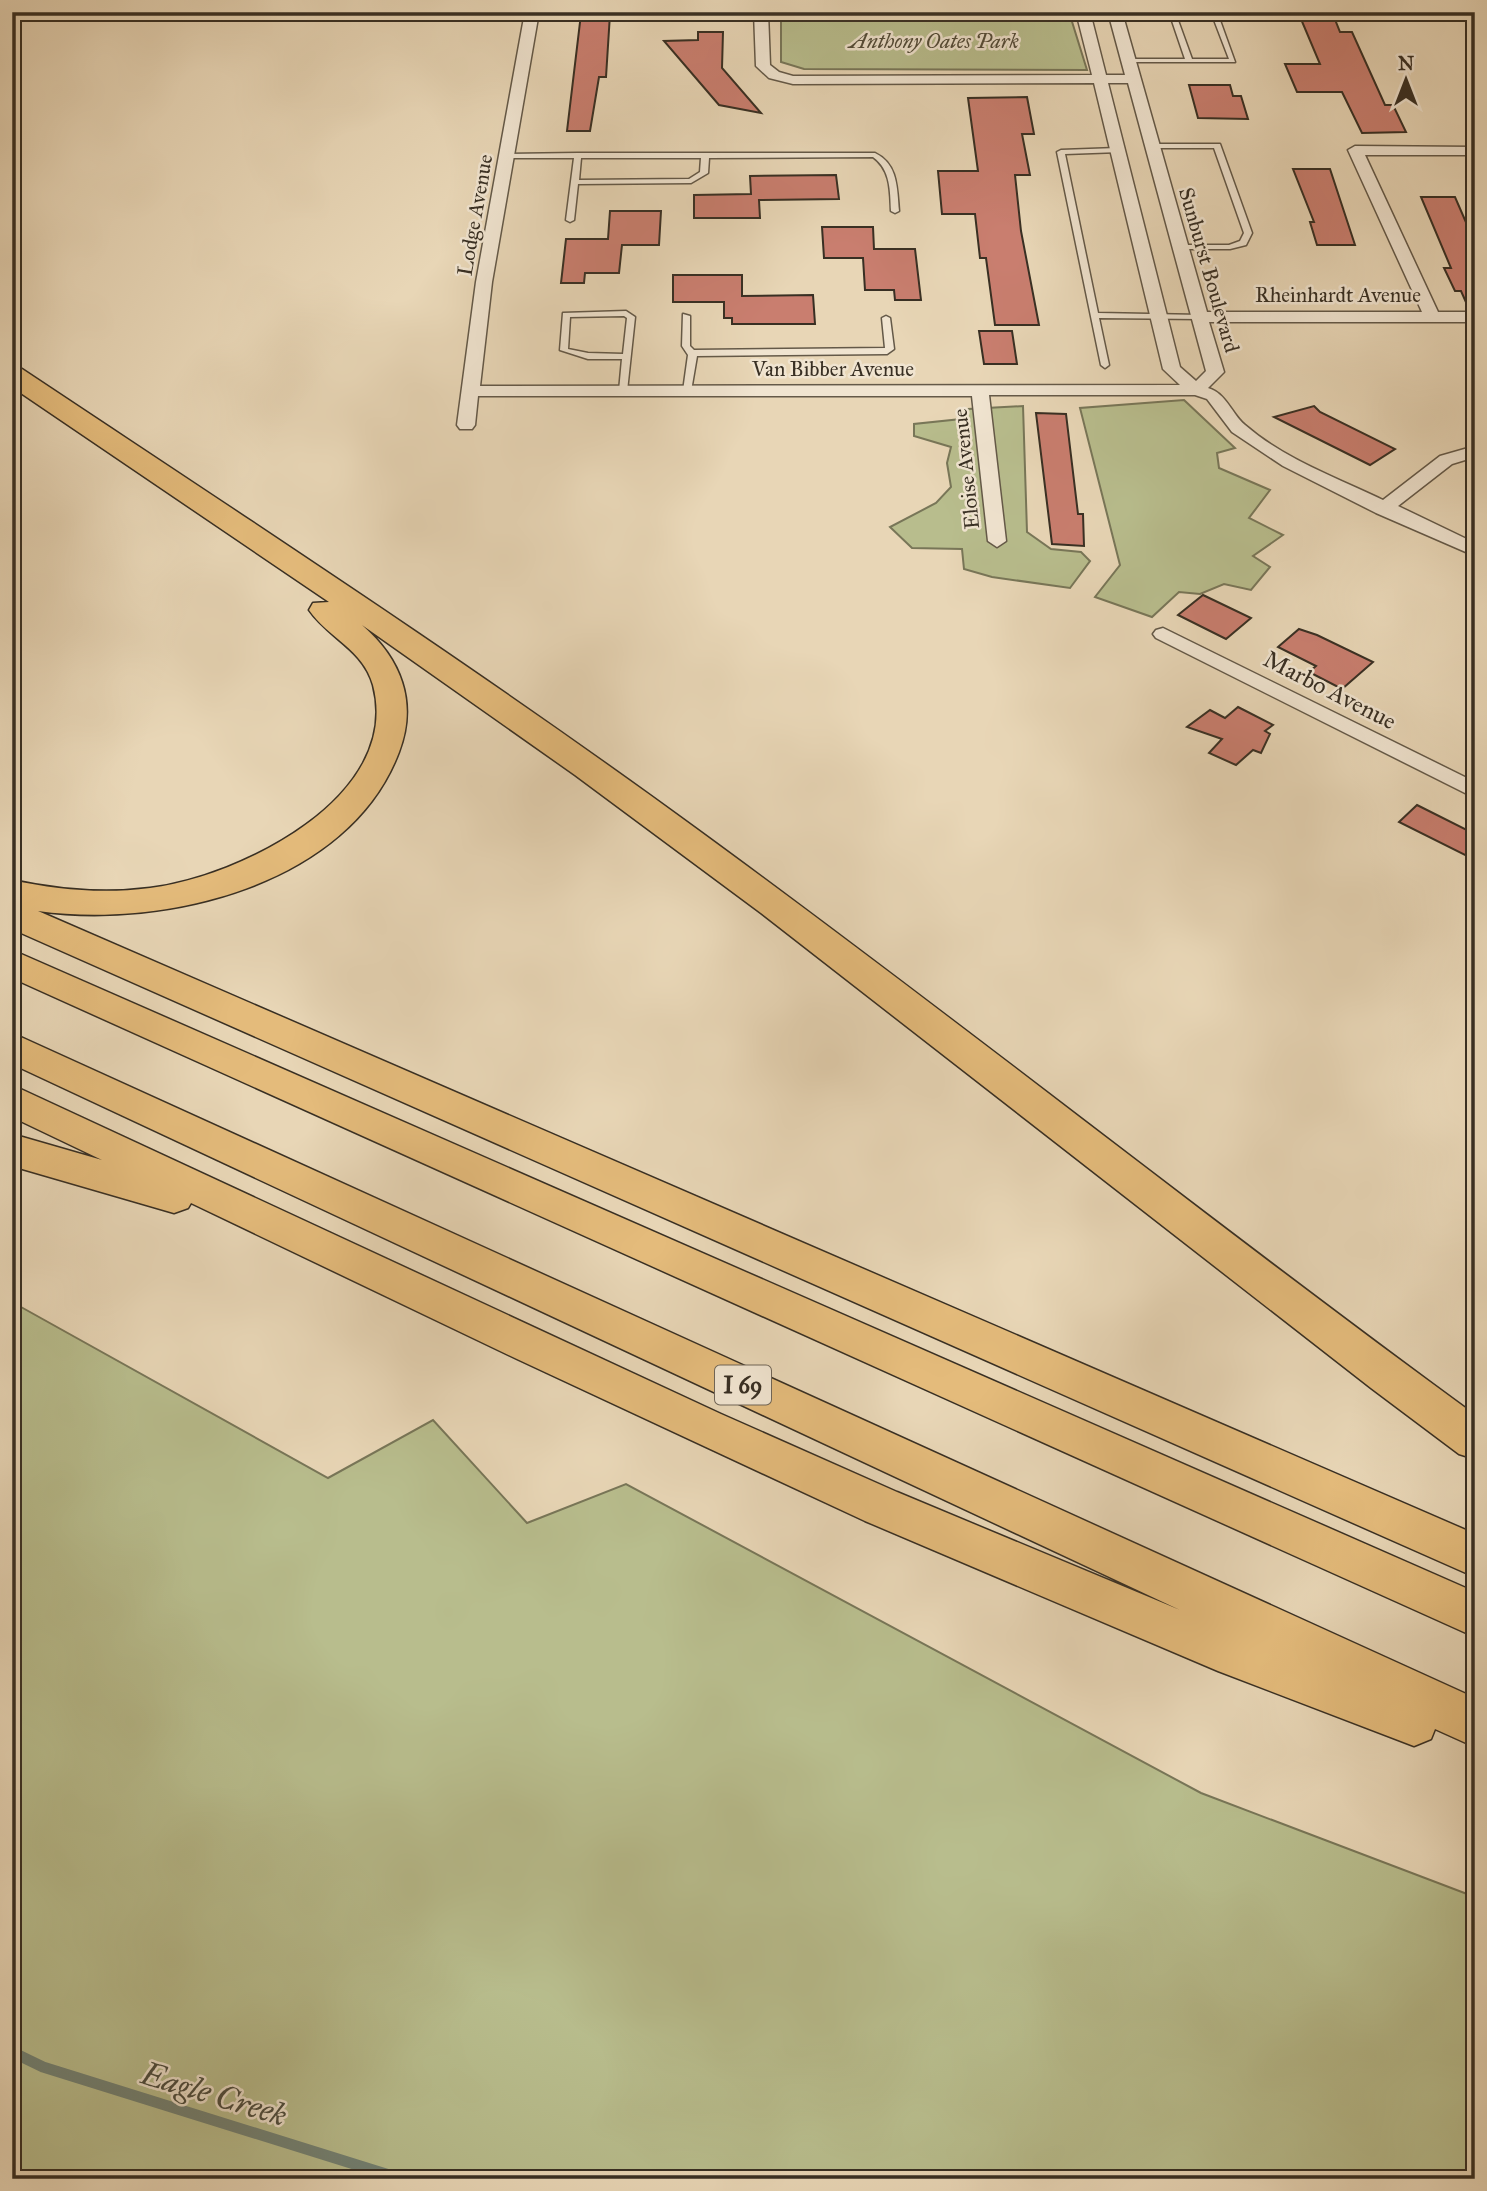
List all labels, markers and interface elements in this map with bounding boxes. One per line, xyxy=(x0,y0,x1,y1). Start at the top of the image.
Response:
park label: Anthony Oates Park xyxy=(847,28,1020,54)
north arrow xyxy=(1372,46,1442,116)
text: N xyxy=(1398,52,1414,75)
street label: Lodge Avenue xyxy=(452,152,499,278)
street label: Sunburst Boulevard xyxy=(1173,184,1245,356)
street label: Rheinhardt Avenue xyxy=(1255,282,1421,308)
street label: Van Bibber Avenue xyxy=(751,356,914,382)
street label: Eloise Avenue xyxy=(947,407,985,531)
street label: Marbo Avenue xyxy=(1259,644,1401,736)
road number: I 69 xyxy=(715,1366,771,1404)
water label: Eagle Creek xyxy=(135,2054,291,2135)

